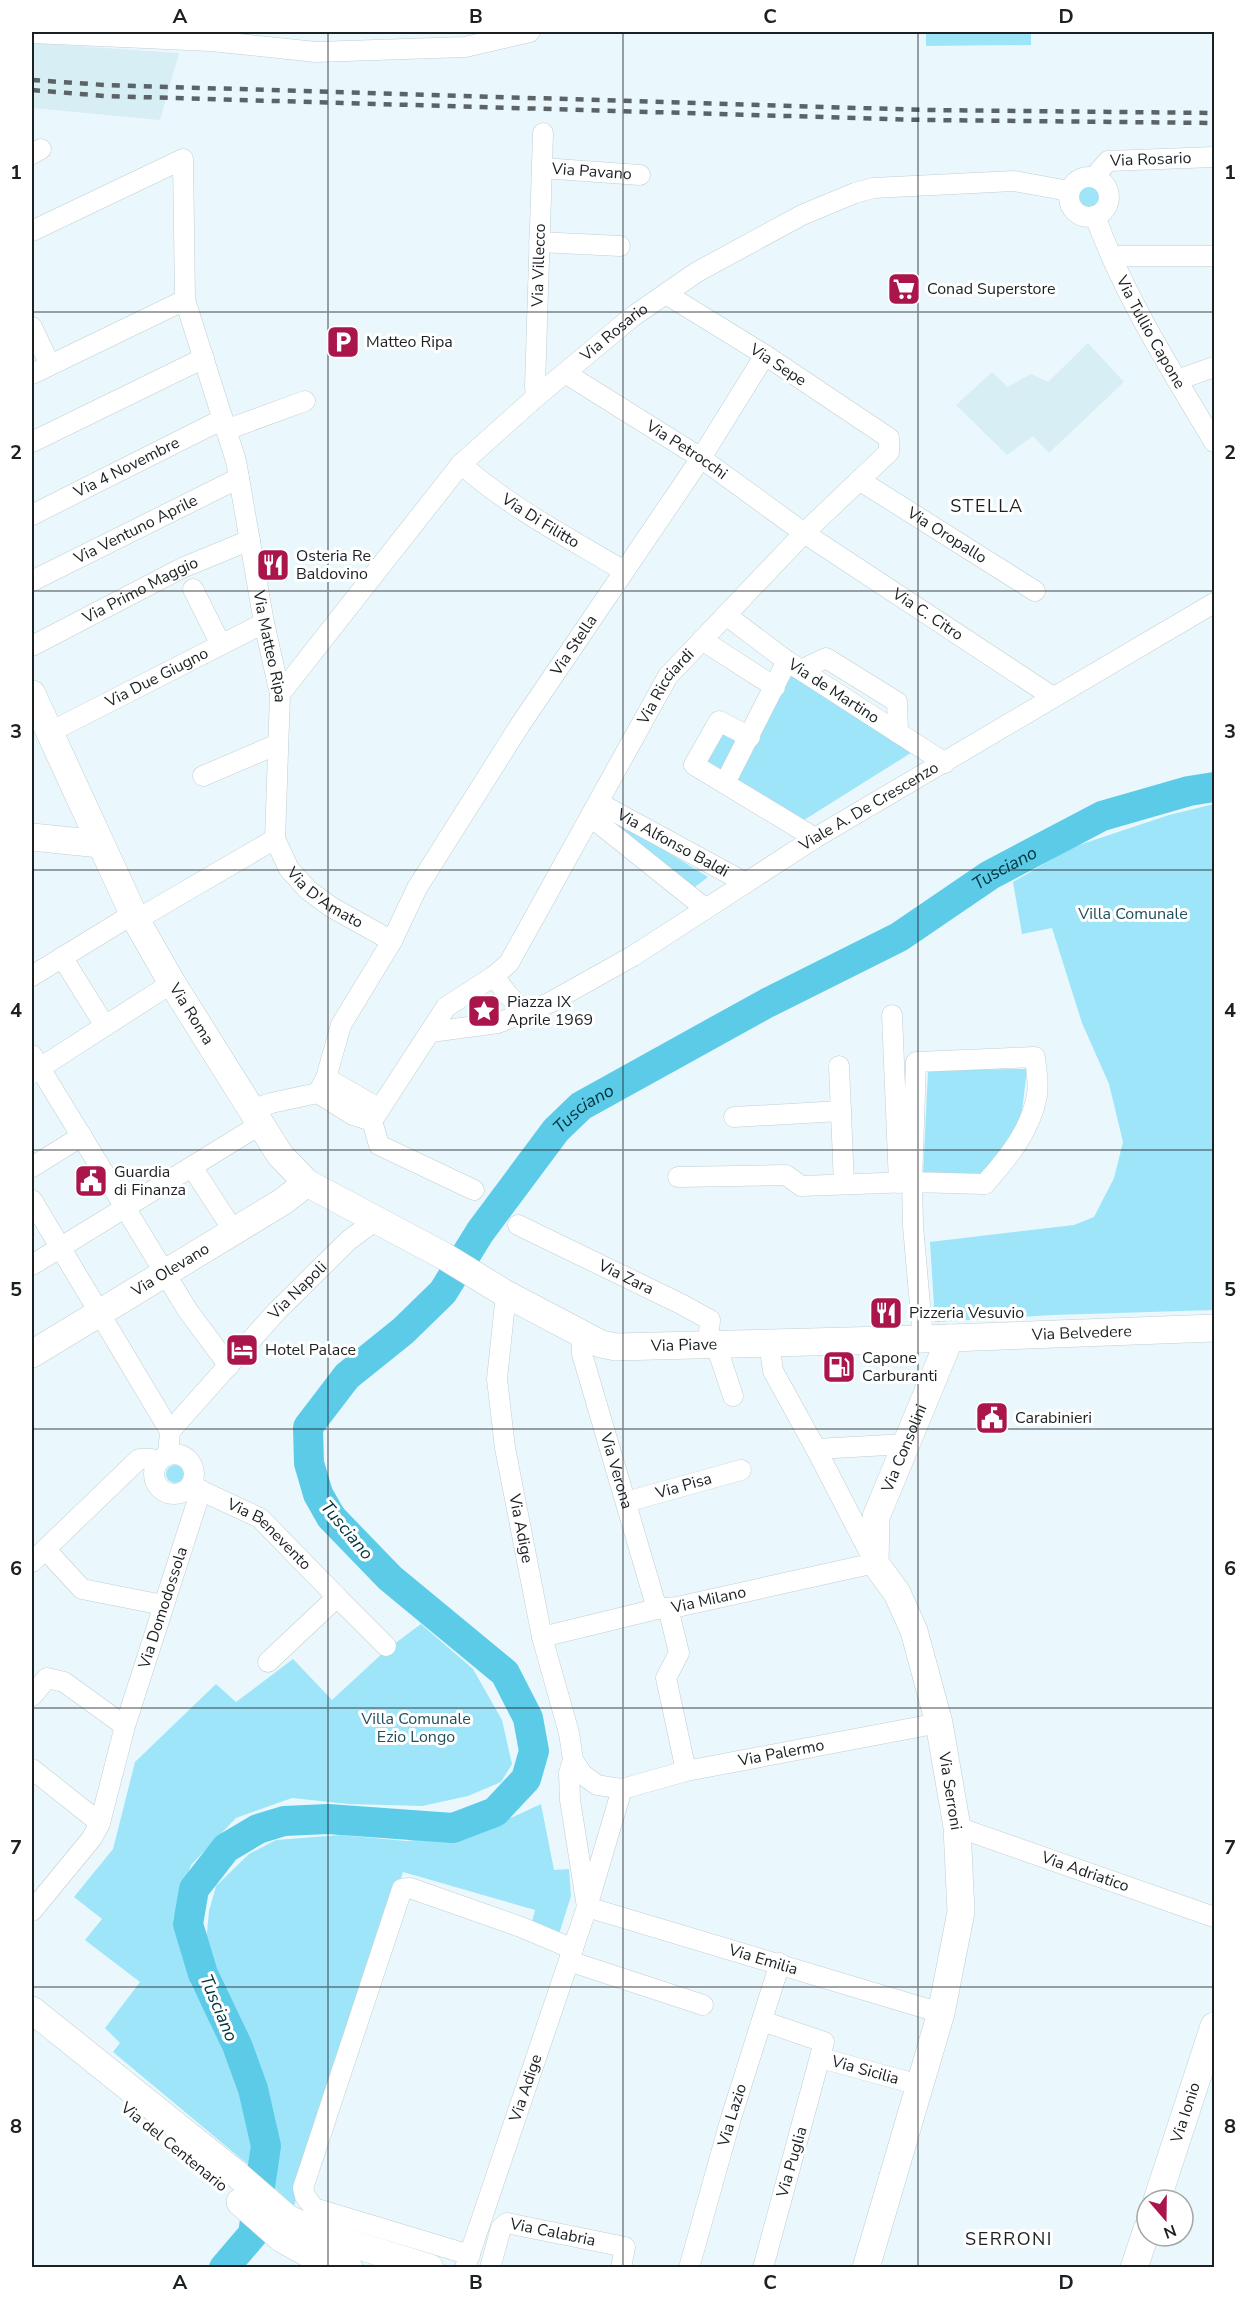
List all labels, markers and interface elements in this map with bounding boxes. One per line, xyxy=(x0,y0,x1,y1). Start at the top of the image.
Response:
text: A xyxy=(173,3,188,30)
text: B xyxy=(469,3,483,30)
text: C xyxy=(763,3,777,30)
text: D xyxy=(1058,3,1074,30)
street label: Via Rosario xyxy=(1109,147,1192,172)
street label: Via Pavano xyxy=(550,158,633,185)
text: 1 xyxy=(10,159,22,186)
text: 1 xyxy=(1224,159,1236,186)
street label: Via Villecco xyxy=(526,223,551,308)
supermarket icon: Conad Superstore xyxy=(886,271,922,307)
street label: Via Tullio Capone xyxy=(1110,271,1191,393)
place label: Conad Superstore xyxy=(927,278,1056,300)
street label: Via Rosario xyxy=(575,298,653,367)
parking icon: Matteo Ripa xyxy=(325,324,361,360)
place label: Matteo Ripa xyxy=(366,331,453,353)
street label: Via Sepe xyxy=(745,338,811,392)
street label: Via Petrocchi xyxy=(641,415,732,485)
street label: Via 4 Novembre xyxy=(69,432,183,504)
text: 2 xyxy=(10,439,22,466)
text: 2 xyxy=(1224,439,1236,466)
street label: Via Di Filitto xyxy=(496,488,584,554)
street label: Via Ventuno Aprile xyxy=(69,489,201,570)
district label: STELLA xyxy=(950,494,1024,518)
street label: Via Oropallo xyxy=(902,502,991,569)
place label: Osteria Re Baldovino xyxy=(296,545,371,585)
restaurant icon: Osteria Re Baldovino xyxy=(255,547,291,583)
street label: Via Primo Maggio xyxy=(78,552,202,629)
street label: Via C. Citro xyxy=(887,583,968,646)
street label: Via Matteo Ripa xyxy=(247,588,291,703)
street label: Via Stella xyxy=(545,611,603,681)
street label: Via Due Giugno xyxy=(101,642,212,713)
street label: Via Ricciardi xyxy=(632,644,699,729)
street label: Via de Martino xyxy=(783,653,884,729)
text: 3 xyxy=(10,718,22,745)
text: 3 xyxy=(1224,718,1236,745)
street label: Viale A. De Crescenzo xyxy=(794,757,943,857)
street label: Via Alfonso Baldi xyxy=(612,803,733,883)
water label: Tusciano xyxy=(967,840,1041,896)
street label: Via D'Amato xyxy=(281,862,367,934)
park label: Villa Comunale xyxy=(1077,903,1188,925)
street label: Via Roma xyxy=(163,978,219,1049)
place label: Piazza IX Aprile 1969 xyxy=(507,991,593,1031)
place icon: Piazza IX Aprile 1969 xyxy=(466,993,502,1029)
text: 4 xyxy=(10,997,22,1024)
text: 4 xyxy=(1224,997,1236,1024)
water label: Tusciano xyxy=(548,1078,618,1139)
place label: Guardia di Finanza xyxy=(114,1161,186,1201)
public building icon: Guardia di Finanza xyxy=(73,1163,109,1199)
street label: Via Olevano xyxy=(127,1238,214,1302)
street label: Via Zara xyxy=(594,1254,657,1300)
street label: Via Napoli xyxy=(263,1257,332,1325)
text: 5 xyxy=(10,1276,22,1303)
text: 5 xyxy=(1224,1276,1236,1303)
restaurant icon: Pizzeria Vesuvio xyxy=(868,1295,904,1331)
place label: Pizzeria Vesuvio xyxy=(909,1302,1024,1324)
street label: Via Belvedere xyxy=(1031,1320,1132,1346)
hotel icon: Hotel Palace xyxy=(224,1332,260,1368)
street label: Via Piave xyxy=(650,1333,717,1357)
place label: Hotel Palace xyxy=(265,1339,356,1361)
place label: Capone Carburanti xyxy=(862,1347,938,1387)
fuel station icon: Capone Carburanti xyxy=(821,1349,857,1385)
public building icon: Carabinieri xyxy=(974,1400,1010,1436)
street label: Via Consolini xyxy=(876,1401,932,1497)
place label: Carabinieri xyxy=(1015,1407,1092,1429)
street label: Via Verona xyxy=(595,1429,638,1512)
street label: Via Pisa xyxy=(652,1468,714,1504)
street label: Via Adige xyxy=(503,1491,538,1565)
street label: Via Benevento xyxy=(222,1493,316,1575)
water label: Tusciano xyxy=(315,1495,379,1565)
street label: Via Domodossola xyxy=(133,1544,193,1672)
text: 6 xyxy=(10,1555,22,1582)
text: 6 xyxy=(1224,1555,1236,1582)
street label: Via Milano xyxy=(668,1581,748,1619)
park label: Villa Comunale Ezio Longo xyxy=(360,1708,471,1748)
street label: Via Palermo xyxy=(735,1734,826,1772)
street label: Via Serroni xyxy=(933,1749,967,1832)
text: 7 xyxy=(10,1834,22,1861)
text: 7 xyxy=(1224,1834,1236,1861)
street label: Via Adriatico xyxy=(1038,1846,1132,1898)
street label: Via Emilia xyxy=(725,1939,800,1981)
water label: Tusciano xyxy=(194,1971,244,2045)
street label: Via Sicilia xyxy=(828,2050,902,2090)
street label: Via Adige xyxy=(504,2051,547,2126)
street label: Via Ionio xyxy=(1165,2080,1206,2146)
street label: Via Lazio xyxy=(712,2081,752,2150)
street label: Via del Centenario xyxy=(115,2096,232,2197)
text: 8 xyxy=(10,2113,22,2140)
text: 8 xyxy=(1224,2113,1236,2140)
street label: Via Puglia xyxy=(771,2124,813,2201)
north arrow xyxy=(1135,2188,1195,2248)
street label: Via Calabria xyxy=(507,2213,598,2252)
text: N xyxy=(1160,2219,1179,2244)
district label: SERRONI xyxy=(965,2227,1053,2251)
text: A xyxy=(173,2269,188,2296)
text: B xyxy=(469,2269,483,2296)
text: C xyxy=(763,2269,777,2296)
text: D xyxy=(1058,2269,1074,2296)

